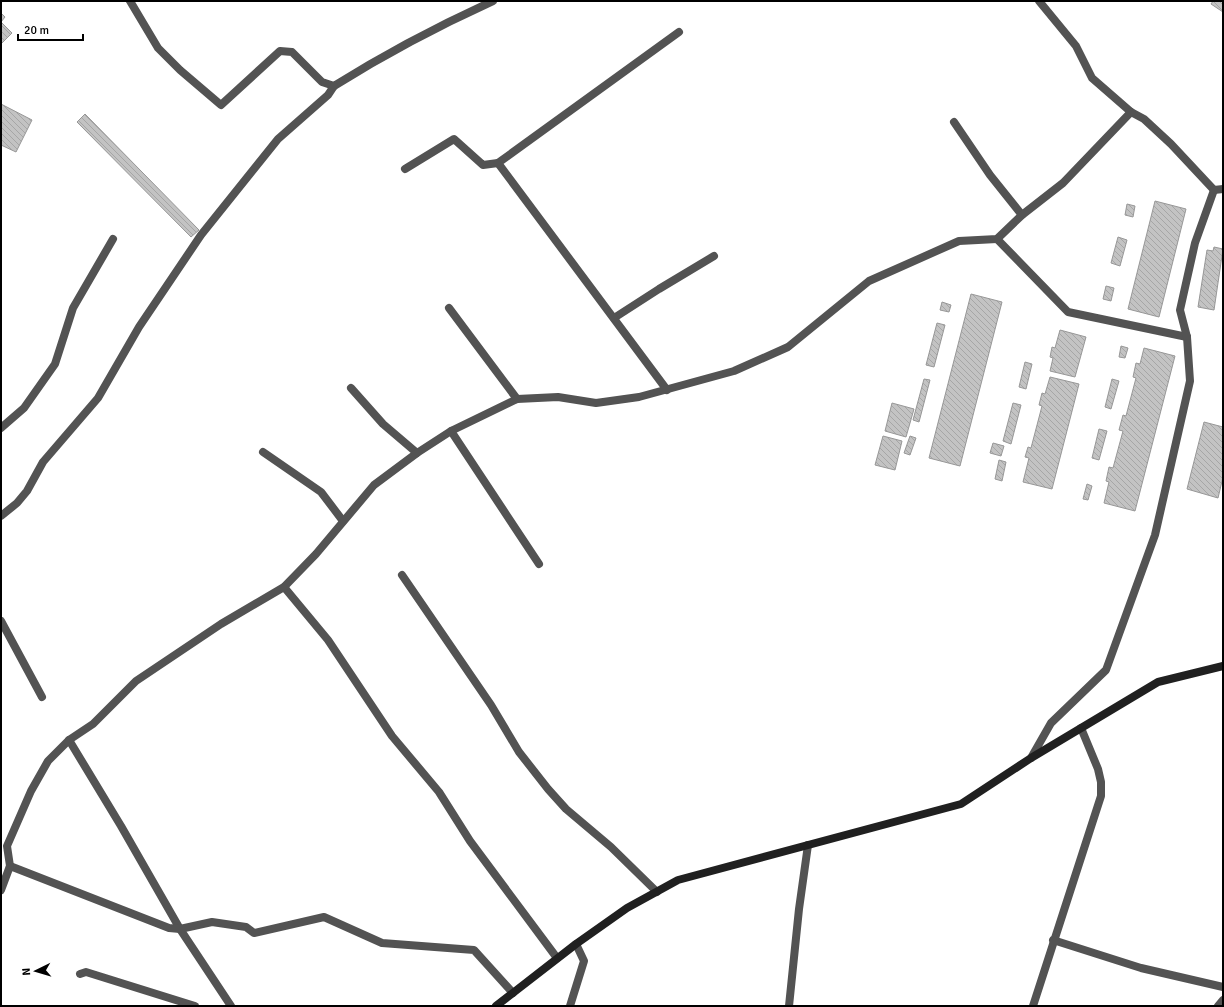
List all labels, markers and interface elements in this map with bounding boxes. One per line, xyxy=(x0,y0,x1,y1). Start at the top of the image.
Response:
scale bar xyxy=(18,16,83,42)
text: 20 m xyxy=(24,23,49,38)
north arrow xyxy=(16,951,56,991)
text: N xyxy=(20,967,33,976)

